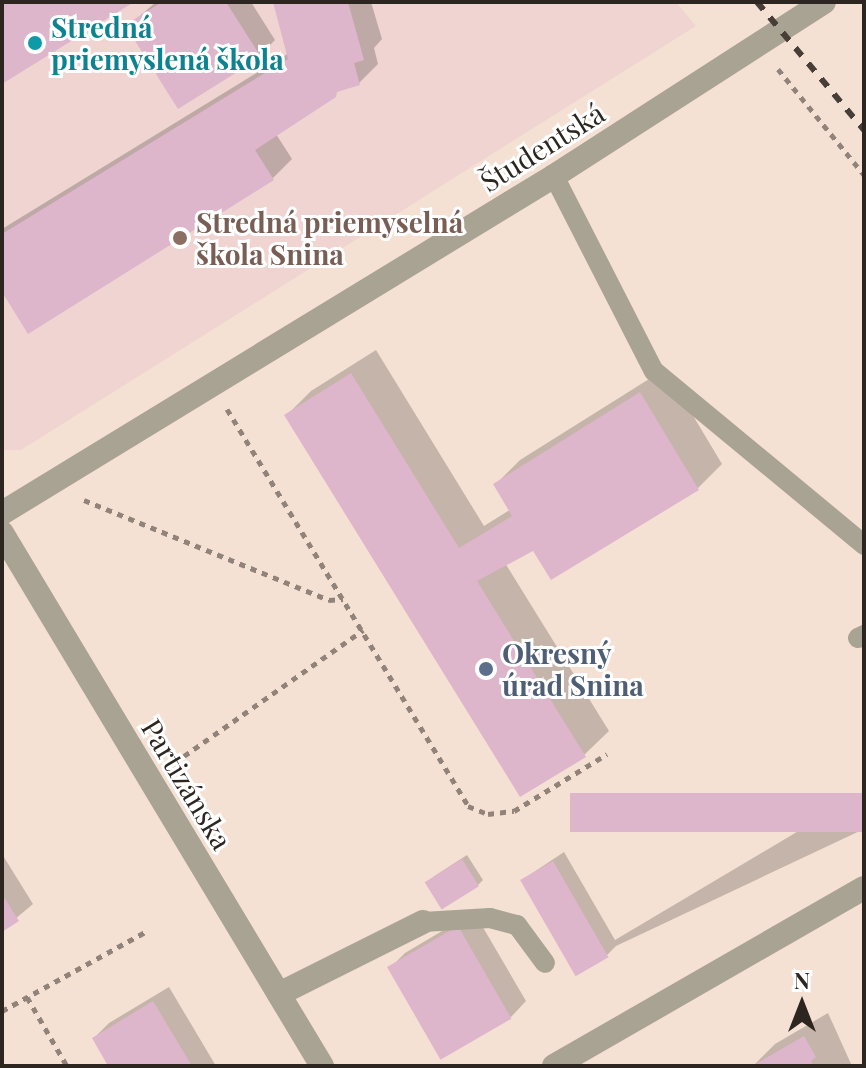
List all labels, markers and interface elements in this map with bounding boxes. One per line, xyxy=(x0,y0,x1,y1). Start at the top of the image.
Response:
place label: Stredná priemyslená škola xyxy=(51,10,284,76)
marker: Stredná priemyslená škola xyxy=(26,34,44,52)
street label: Študentská xyxy=(474,96,610,198)
place label: Stredná priemyselná škola Snina xyxy=(196,205,463,271)
marker: Stredná priemyselná škola Snina xyxy=(171,229,189,247)
place label: Okresný úrad Snina xyxy=(502,636,644,702)
marker: Okresný úrad Snina xyxy=(477,660,495,678)
street label: Partizánska xyxy=(135,713,239,855)
north arrow xyxy=(762,964,842,1044)
text: N xyxy=(794,965,810,995)

